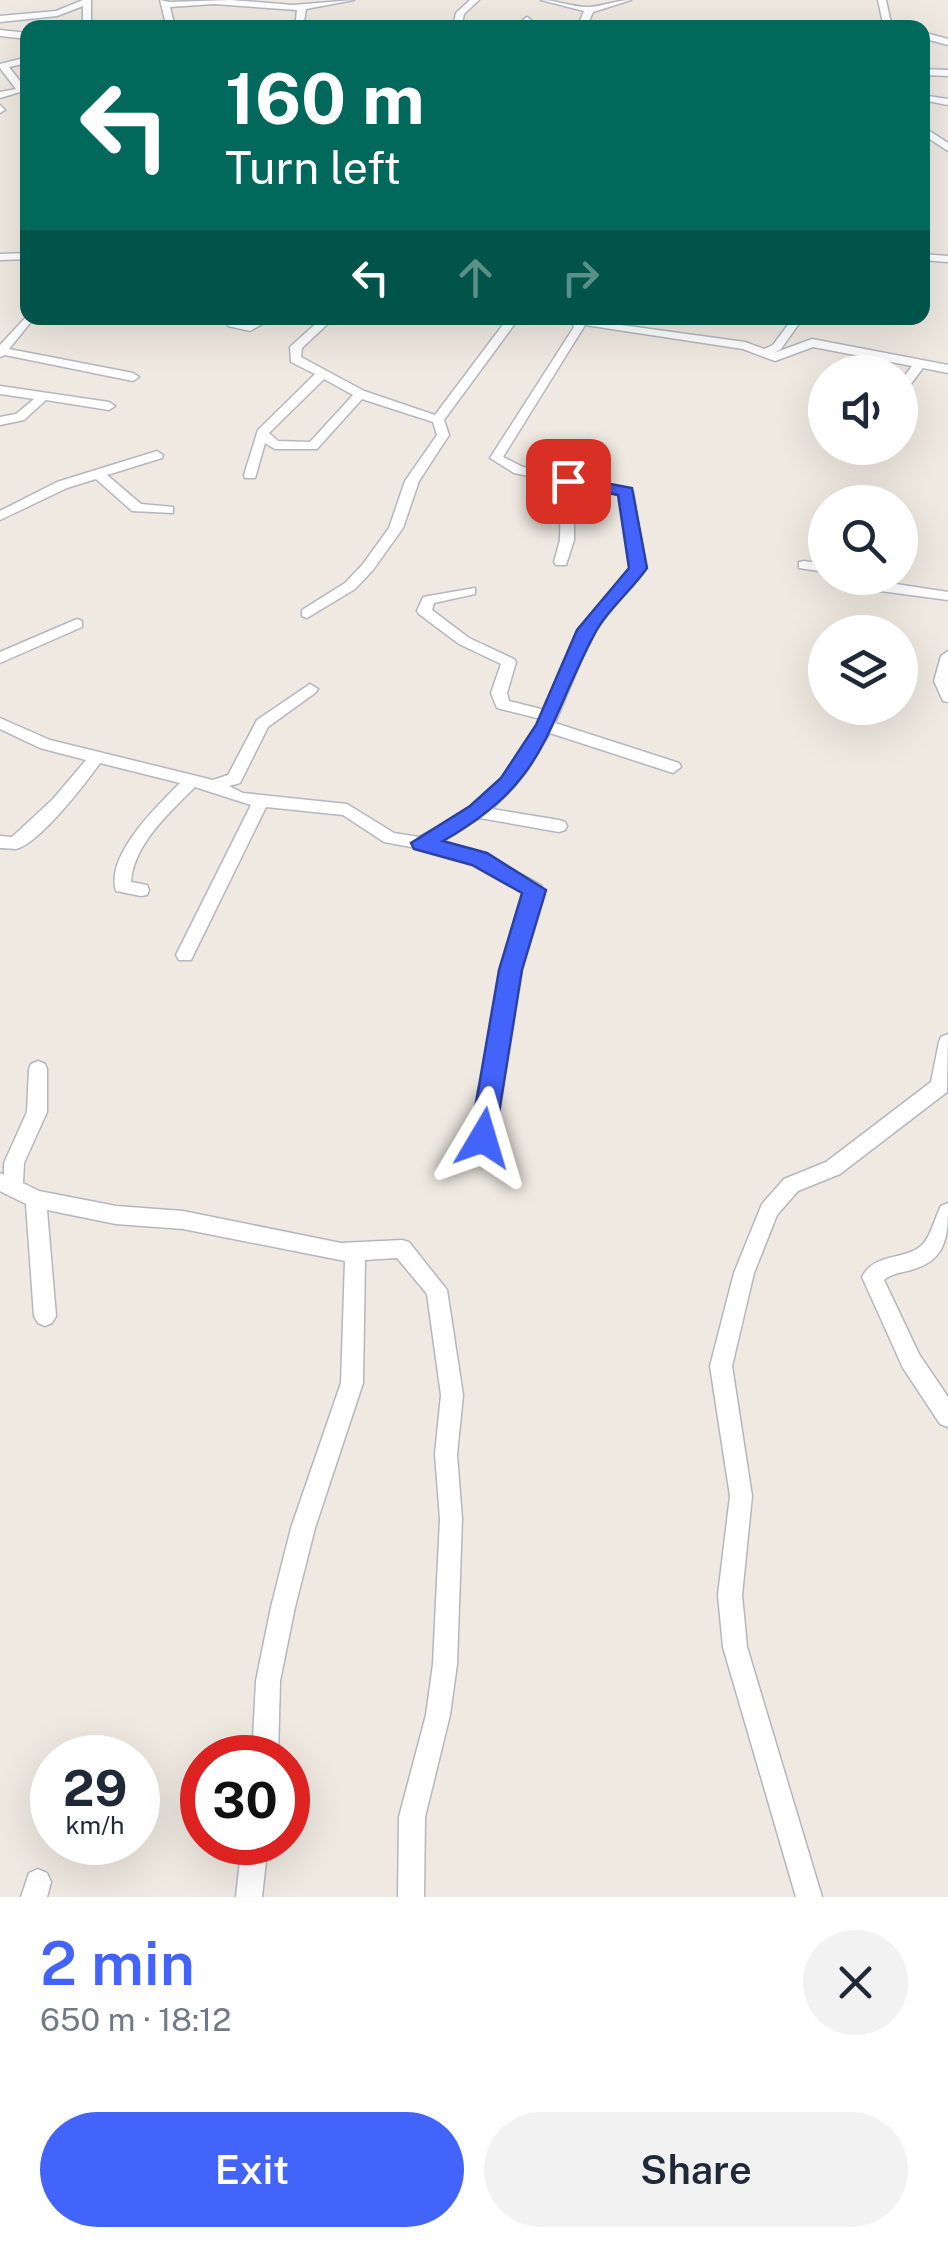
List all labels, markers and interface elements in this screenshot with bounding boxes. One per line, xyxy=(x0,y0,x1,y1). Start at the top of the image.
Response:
text: 160 m xyxy=(225,57,425,140)
icon: left xyxy=(60,60,190,190)
text: Turn left xyxy=(225,141,401,194)
icon: left xyxy=(343,250,398,305)
icon: ahead xyxy=(448,250,503,305)
icon: right xyxy=(553,250,608,305)
map controls xyxy=(808,355,918,725)
button: sound xyxy=(808,355,918,465)
pin xyxy=(526,439,611,524)
icon: arrive xyxy=(541,454,596,509)
button: search xyxy=(808,485,918,595)
button: layers xyxy=(808,615,918,725)
position arrow xyxy=(431,1086,535,1190)
speed limit sign: 30 xyxy=(180,1735,310,1865)
text: 29 xyxy=(63,1758,127,1817)
text: km/h xyxy=(66,1810,124,1840)
text: 2 min xyxy=(40,1928,195,1999)
button: close xyxy=(803,1930,908,2035)
text: 650 m · 18:12 xyxy=(40,2001,231,2038)
button: Exit xyxy=(40,2112,464,2227)
button: Share xyxy=(484,2112,908,2227)

